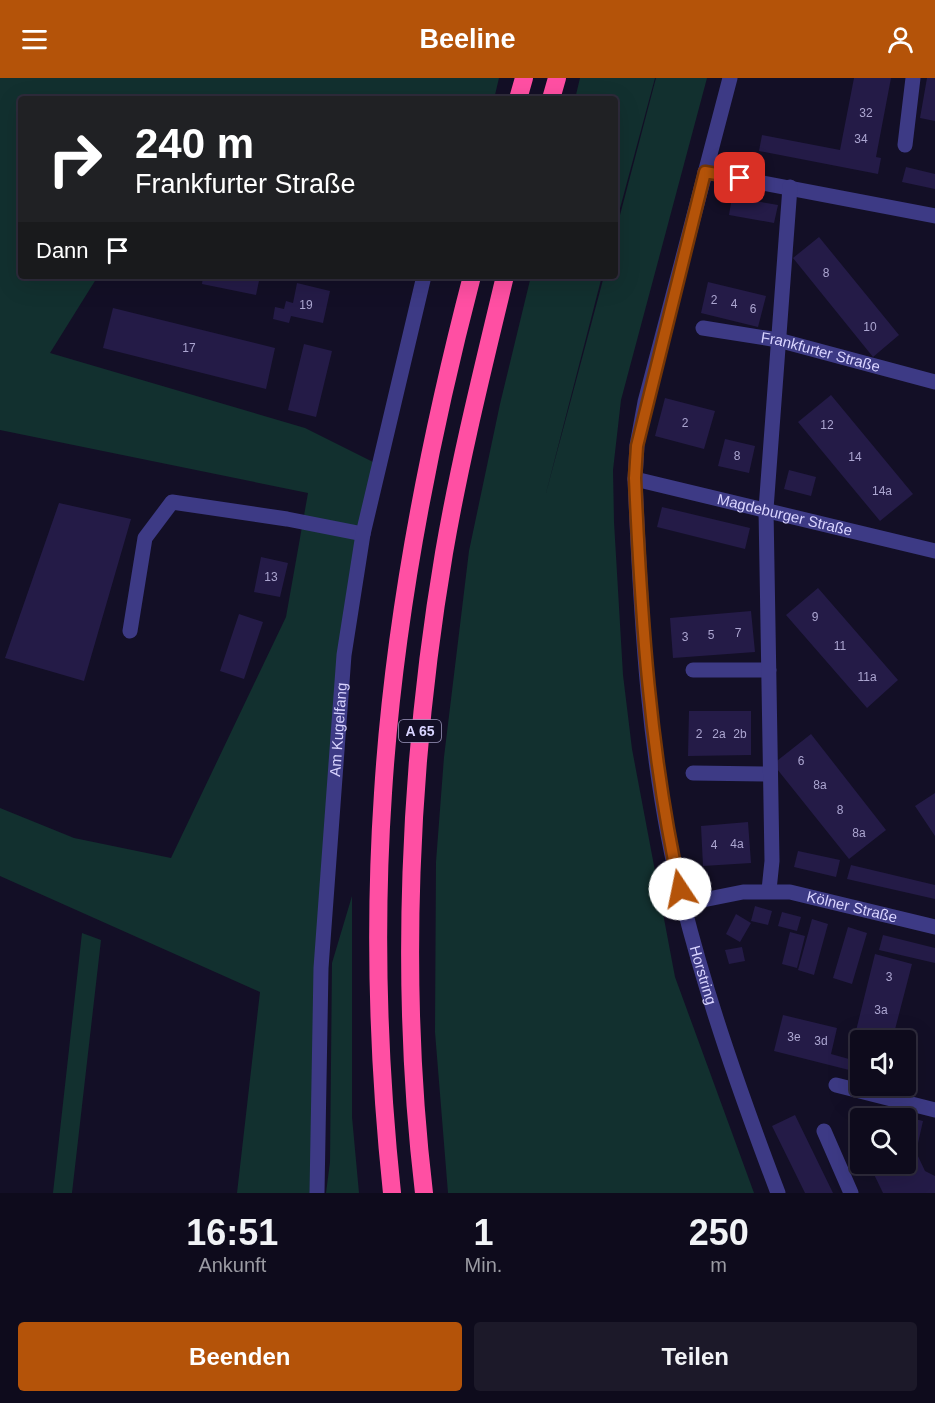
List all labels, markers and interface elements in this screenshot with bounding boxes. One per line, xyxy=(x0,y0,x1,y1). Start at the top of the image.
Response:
icon: menu xyxy=(18,23,51,56)
icon: person xyxy=(884,23,917,56)
text: Beeline xyxy=(419,24,516,54)
house number: 32 xyxy=(859,106,873,120)
icon: right xyxy=(36,120,114,198)
text: 240 m xyxy=(135,120,254,167)
house number: 34 xyxy=(854,132,868,146)
pin xyxy=(714,152,765,203)
icon: arrive xyxy=(723,161,756,194)
text: Frankfurter Straße xyxy=(135,169,356,199)
icon: arrive xyxy=(101,234,134,267)
text: Dann xyxy=(36,238,89,263)
house number: 8 xyxy=(823,266,830,280)
house number: 2 xyxy=(711,293,718,307)
house number: 4 xyxy=(731,297,738,311)
house number: 19 xyxy=(299,298,313,312)
house number: 6 xyxy=(750,302,757,316)
house number: 10 xyxy=(863,320,877,334)
street label: Frankfurter Straße xyxy=(760,328,882,375)
house number: 17 xyxy=(182,341,196,355)
house number: 2 xyxy=(682,416,689,430)
house number: 12 xyxy=(820,418,834,432)
house number: 8 xyxy=(734,449,741,463)
house number: 14 xyxy=(848,450,862,464)
house number: 14a xyxy=(872,484,892,498)
street label: Magdeburger Straße xyxy=(716,490,854,539)
house number: 13 xyxy=(264,570,278,584)
house number: 9 xyxy=(812,610,819,624)
house number: 7 xyxy=(735,626,742,640)
house number: 5 xyxy=(708,628,715,642)
house number: 3 xyxy=(682,630,689,644)
house number: 11 xyxy=(834,639,847,653)
house number: 11a xyxy=(857,670,877,684)
street label: Am Kugelfang xyxy=(326,682,350,777)
road number: A 65 xyxy=(399,720,441,742)
house number: 2 xyxy=(696,727,703,741)
house number: 2a xyxy=(712,727,726,741)
house number: 2b xyxy=(733,727,747,741)
house number: 6 xyxy=(798,754,805,768)
house number: 8a xyxy=(813,778,827,792)
house number: 8 xyxy=(837,803,844,817)
house number: 8a xyxy=(852,826,866,840)
house number: 4a xyxy=(730,837,744,851)
house number: 4 xyxy=(711,838,718,852)
position arrow xyxy=(648,857,712,921)
street label: Kölner Straße xyxy=(805,887,899,926)
street label: Horstring xyxy=(687,943,720,1007)
house number: 3 xyxy=(886,970,893,984)
house number: 3a xyxy=(874,1003,888,1017)
house number: 3e xyxy=(787,1030,801,1044)
map controls xyxy=(850,1030,916,1174)
button: sound xyxy=(850,1030,916,1096)
house number: 3d xyxy=(814,1034,828,1048)
button: search xyxy=(850,1108,916,1174)
text: 16:51 xyxy=(186,1212,278,1253)
text: 1 xyxy=(473,1212,493,1253)
text: 250 xyxy=(689,1212,749,1253)
text: Ankunft xyxy=(198,1254,266,1276)
text: Min. xyxy=(465,1254,502,1276)
text: m xyxy=(710,1254,727,1276)
button: Beenden xyxy=(18,1322,462,1391)
button: Teilen xyxy=(474,1322,917,1391)

